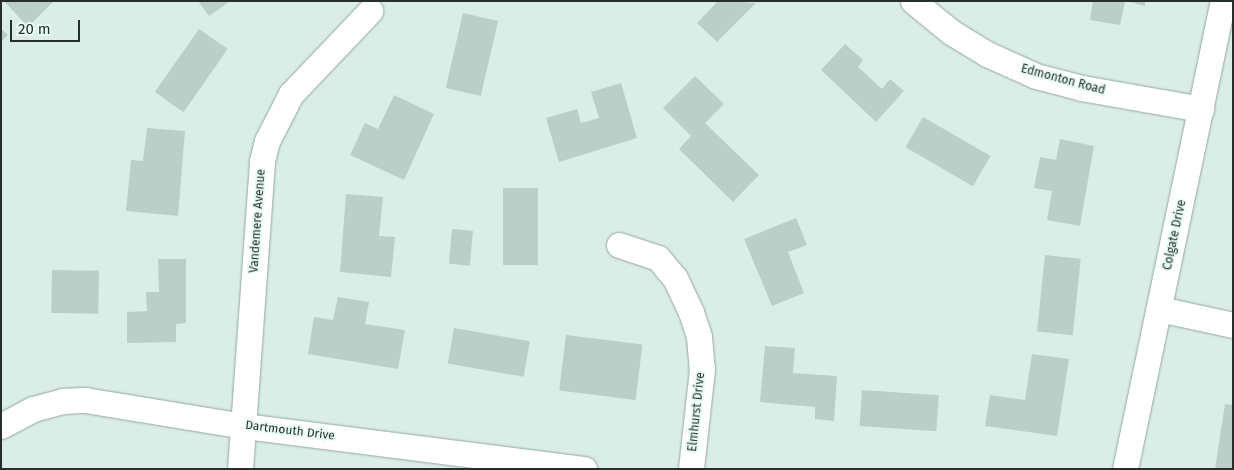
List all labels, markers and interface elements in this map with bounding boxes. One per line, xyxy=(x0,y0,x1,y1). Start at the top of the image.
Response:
scale bar xyxy=(12,10,82,42)
text: 20 m xyxy=(18,20,51,38)
street label: Edmonton Road xyxy=(1019,62,1107,98)
street label: Vandemere Avenue xyxy=(247,169,269,273)
street label: Colgate Drive xyxy=(1161,199,1189,271)
street label: Elmhurst Drive xyxy=(686,372,708,452)
street label: Dartmouth Drive xyxy=(244,418,336,444)

